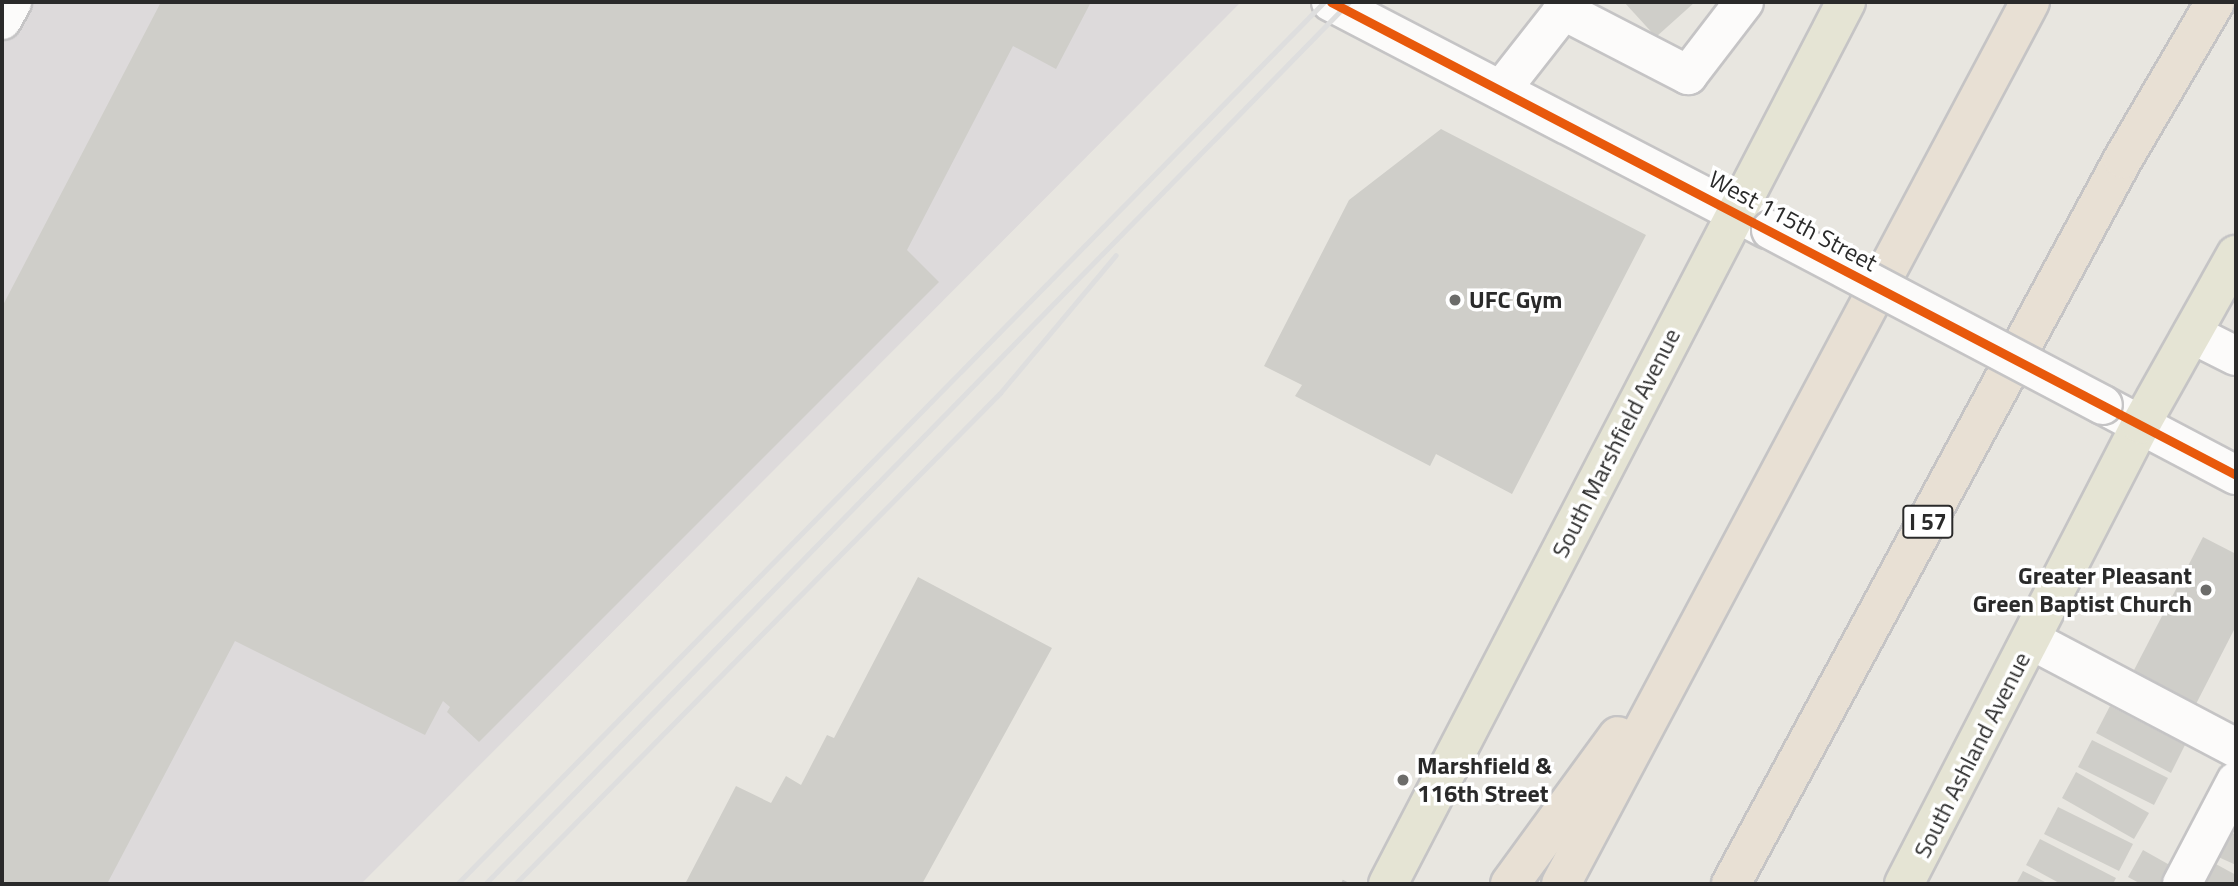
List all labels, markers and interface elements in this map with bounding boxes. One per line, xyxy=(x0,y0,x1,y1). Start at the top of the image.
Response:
street label: West 115th Street xyxy=(1704,164,1882,278)
place label: UFC Gym xyxy=(1469,286,1562,314)
marker: UFC Gym xyxy=(1447,292,1463,308)
street label: South Marshfield Avenue xyxy=(1546,324,1686,562)
road number: I 57 xyxy=(1902,502,1954,542)
place label: Greater Pleasant Green Baptist Church xyxy=(1973,562,2192,618)
marker: Greater Pleasant Green Baptist Church xyxy=(2198,582,2214,598)
street label: South Ashland Avenue xyxy=(1908,647,2036,863)
place label: Marshfield & 116th Street xyxy=(1417,752,1552,808)
marker: Marshfield & 116th Street xyxy=(1395,772,1411,788)

